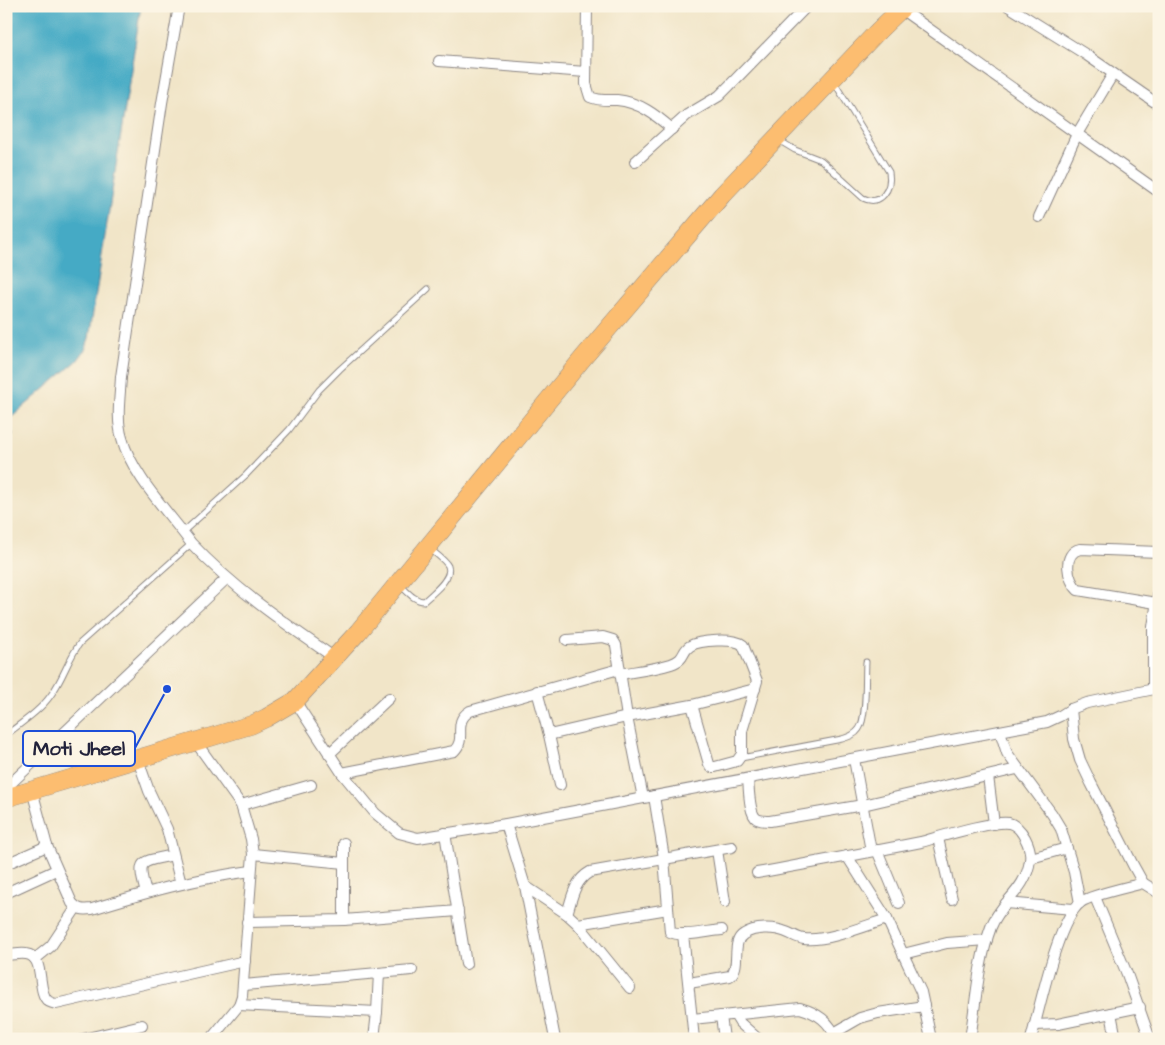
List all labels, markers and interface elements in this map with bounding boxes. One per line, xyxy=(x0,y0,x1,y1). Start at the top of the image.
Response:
callout: Moti Jheel xyxy=(23,731,135,766)
text: Moti Jheel xyxy=(33,735,125,763)

